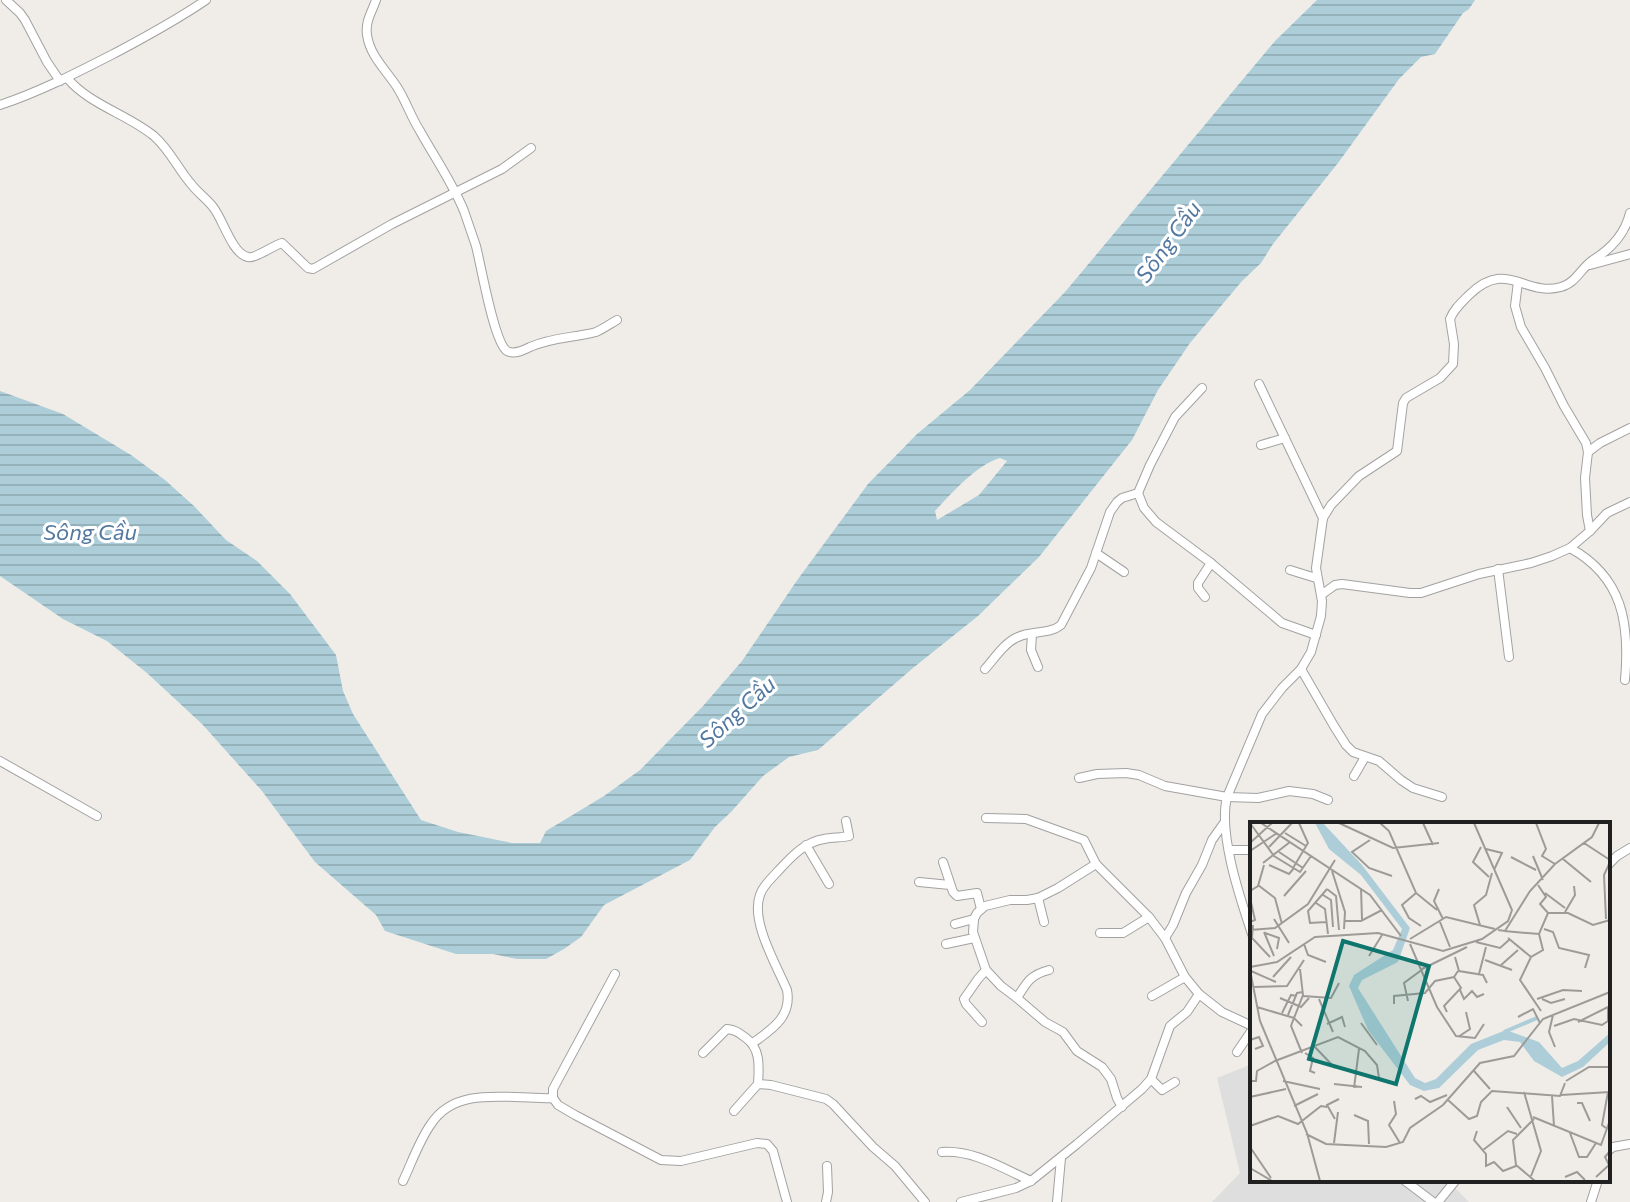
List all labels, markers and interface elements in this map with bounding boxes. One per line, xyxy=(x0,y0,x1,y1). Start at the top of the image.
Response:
water label: Sông Cầu xyxy=(1129,196,1206,287)
water label: Sông Cầu xyxy=(43,518,137,545)
water label: Sông Cầu xyxy=(693,670,780,753)
inset map xyxy=(1250,822,1610,1182)

